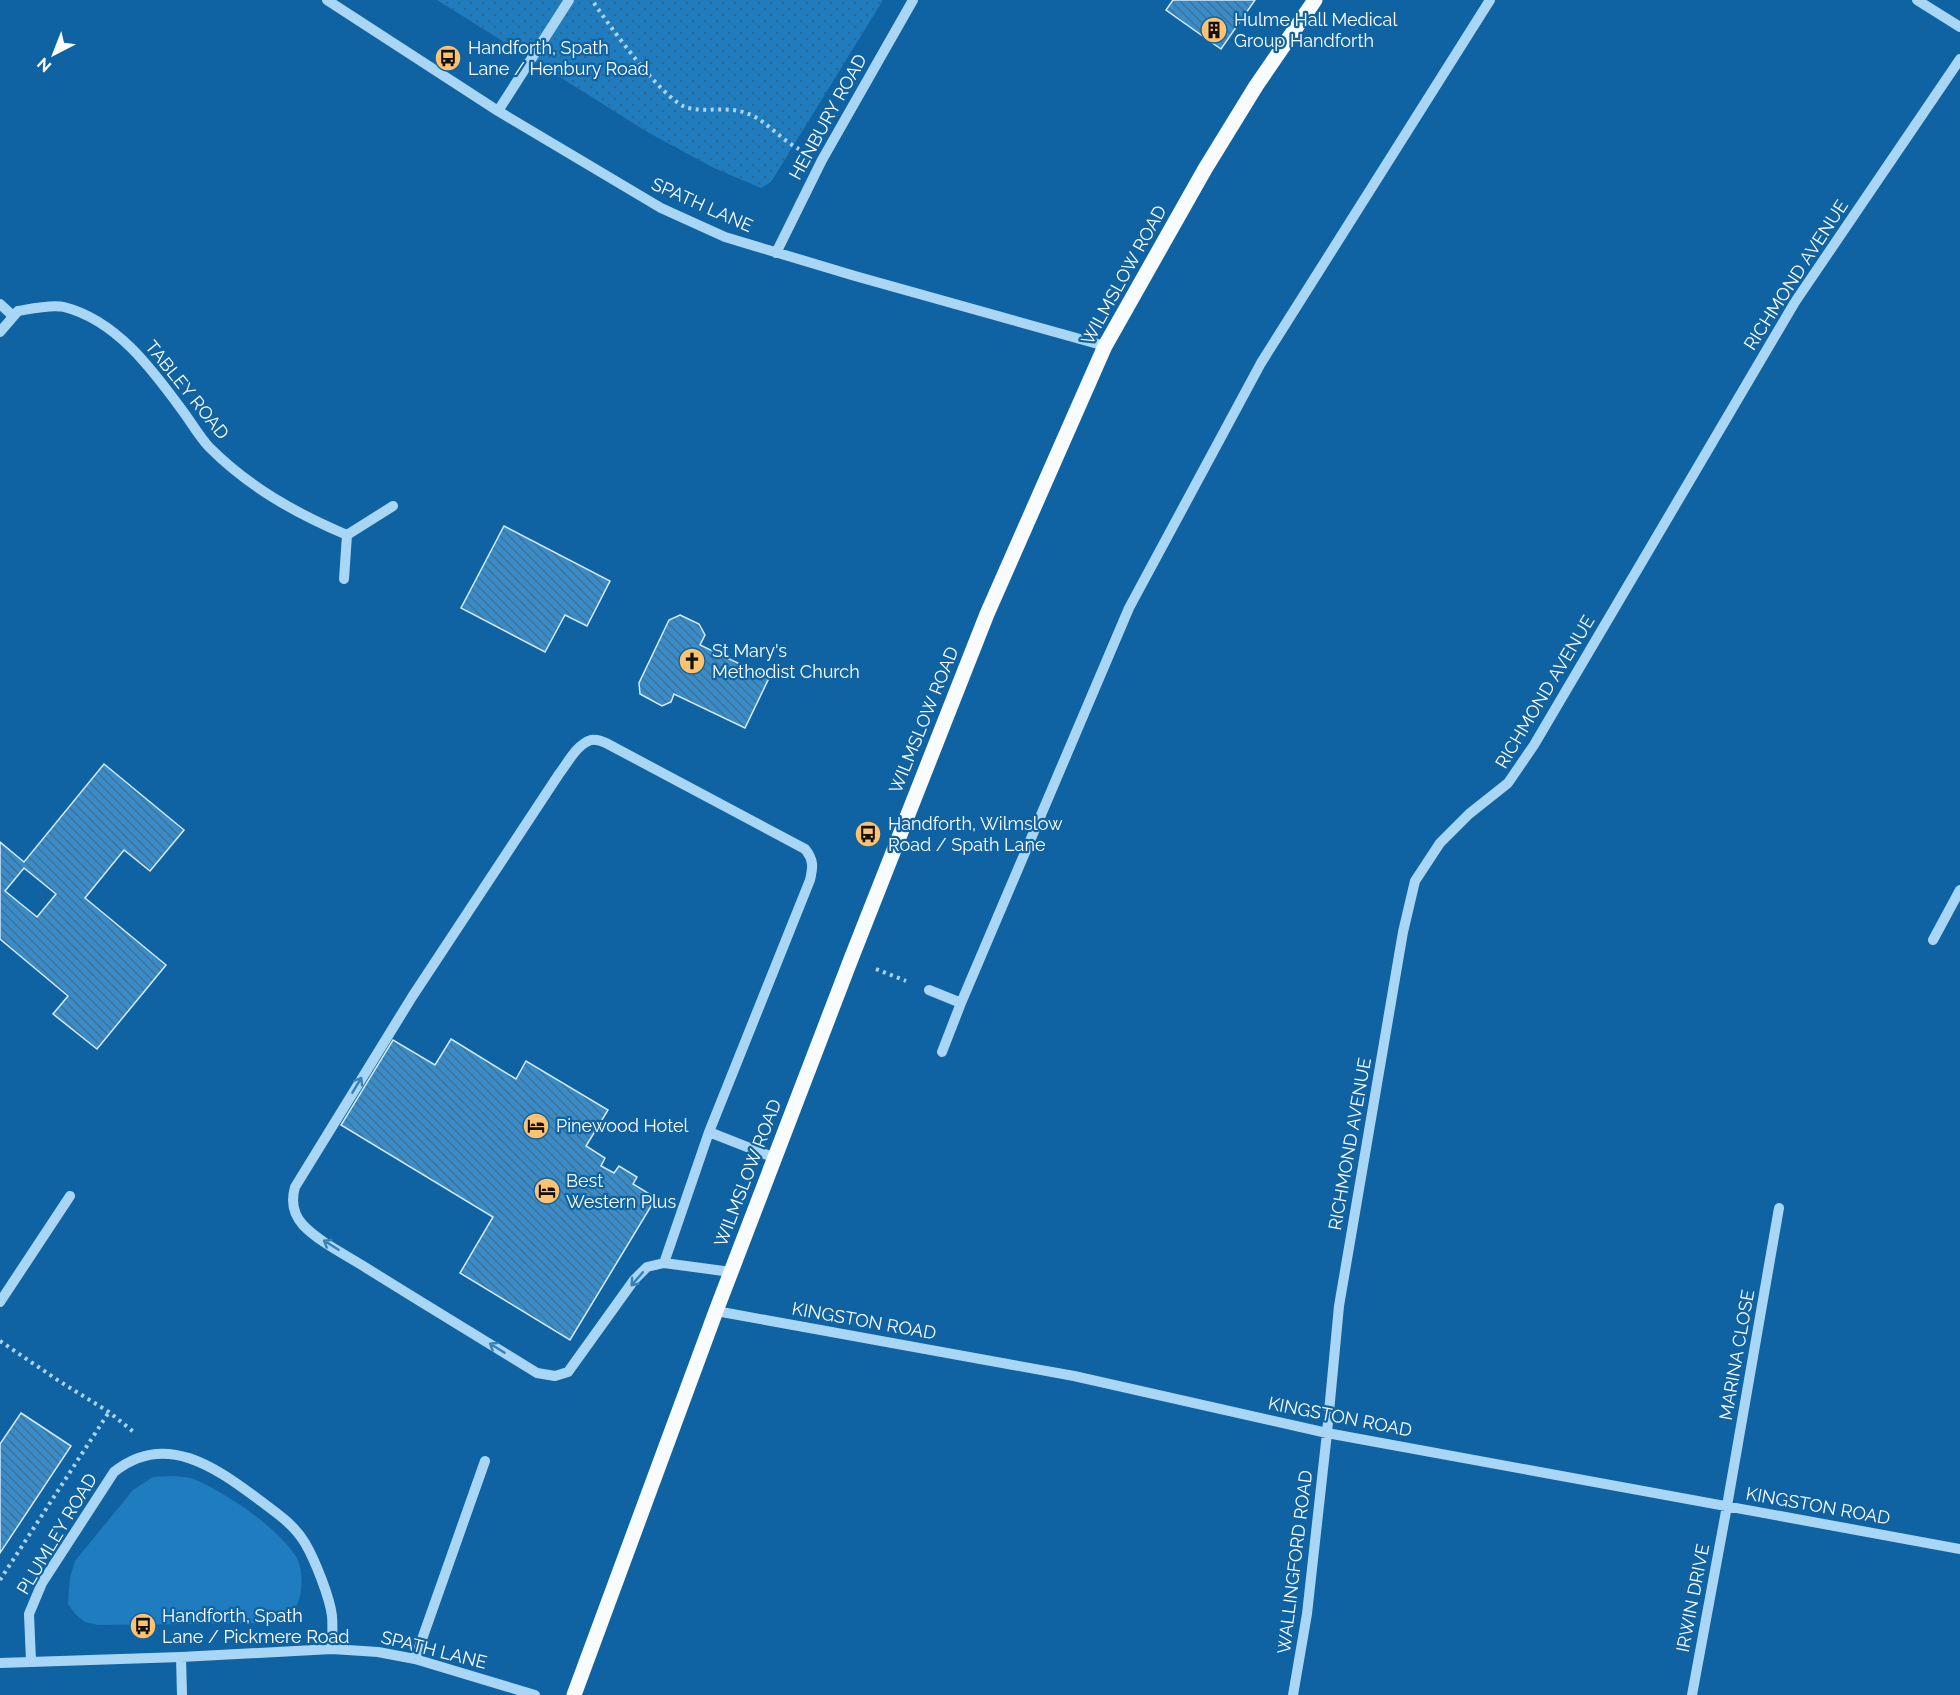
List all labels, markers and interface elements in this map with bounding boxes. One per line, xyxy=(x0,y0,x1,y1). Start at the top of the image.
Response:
place label: Hulme Hall Medical Group Handforth xyxy=(1234,9,1397,51)
building icon: Hulme Hall Medical Group Handforth xyxy=(1199,15,1229,45)
north arrow xyxy=(24,24,84,84)
place label: Handforth, Spath Lane / Henbury Road xyxy=(468,37,649,79)
bus stop icon: Handforth, Spath Lane / Henbury Road xyxy=(433,43,463,73)
street label: HENBURY ROAD xyxy=(784,50,871,183)
text: N xyxy=(33,54,55,76)
street label: SPATH LANE xyxy=(648,173,756,236)
street label: RICHMOND AVENUE xyxy=(1739,196,1852,354)
street label: WILMSLOW ROAD xyxy=(1077,201,1171,348)
street label: TABLEY ROAD xyxy=(141,336,234,443)
street label: RICHMOND AVENUE xyxy=(1491,611,1599,772)
place label: St Mary's Methodist Church xyxy=(712,640,860,682)
street label: WILMSLOW ROAD xyxy=(885,643,963,796)
church icon: St Mary's Methodist Church xyxy=(677,646,707,676)
place label: Handforth, Wilmslow Road / Spath Lane xyxy=(888,813,1063,855)
bus stop icon: Handforth, Wilmslow Road / Spath Lane xyxy=(853,819,883,849)
street label: RICHMOND AVENUE xyxy=(1324,1056,1375,1232)
one-way arrow xyxy=(352,1077,364,1094)
street label: WILMSLOW ROAD xyxy=(710,1096,785,1249)
hotel icon: Pinewood Hotel xyxy=(521,1111,551,1141)
place label: Pinewood Hotel xyxy=(556,1115,689,1136)
place label: Best Western Plus xyxy=(566,1170,677,1212)
hotel icon: Best Western Plus xyxy=(532,1176,562,1206)
one-way arrow xyxy=(323,1239,340,1251)
one-way arrow xyxy=(630,1271,644,1286)
street label: MARINA CLOSE xyxy=(1715,1288,1758,1422)
street label: KINGSTON ROAD xyxy=(790,1297,938,1344)
one-way arrow xyxy=(489,1342,506,1354)
street label: KINGSTON ROAD xyxy=(1266,1392,1414,1441)
street label: PLUMLEY ROAD xyxy=(12,1469,101,1598)
street label: WALLINGFORD ROAD xyxy=(1273,1469,1316,1655)
street label: KINGSTON ROAD xyxy=(1744,1482,1892,1529)
street label: IRWIN DRIVE xyxy=(1672,1542,1713,1654)
place label: Handforth, Spath Lane / Pickmere Road xyxy=(162,1605,349,1647)
bus stop icon: Handforth, Spath Lane / Pickmere Road xyxy=(128,1611,158,1641)
street label: SPATH LANE xyxy=(379,1626,489,1673)

